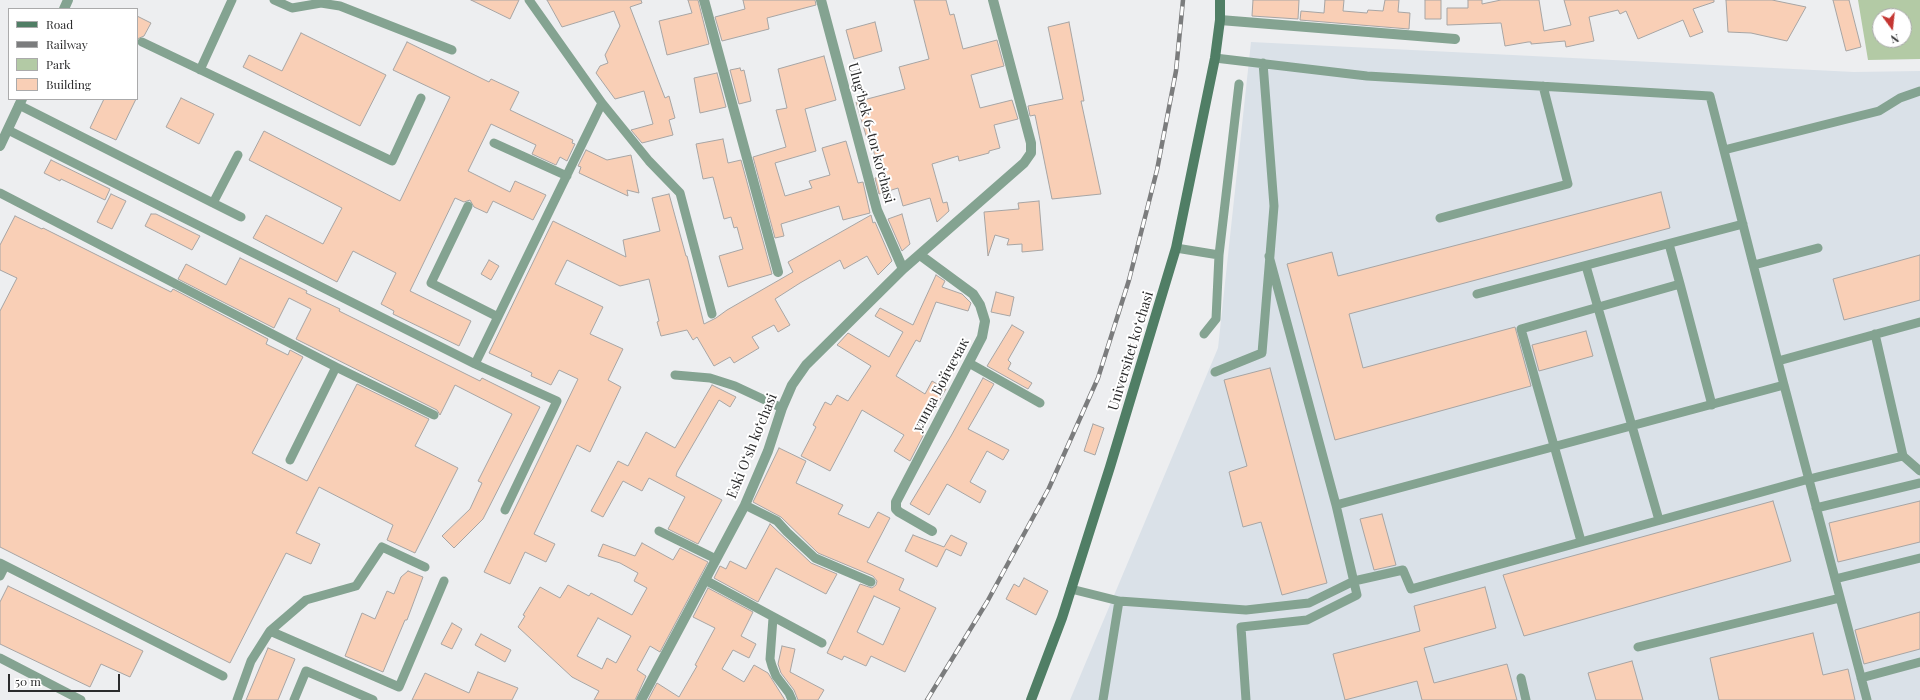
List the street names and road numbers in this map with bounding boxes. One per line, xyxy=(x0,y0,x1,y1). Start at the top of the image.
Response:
street label: Ulug‘bek 6-tor koʻchasi xyxy=(844,61,898,205)
street label: Universitet kо‘chasi xyxy=(1105,289,1157,413)
street label: улица Бойчечак xyxy=(909,335,973,435)
street label: Eski Oʻsh koʻchasi xyxy=(723,391,781,501)

